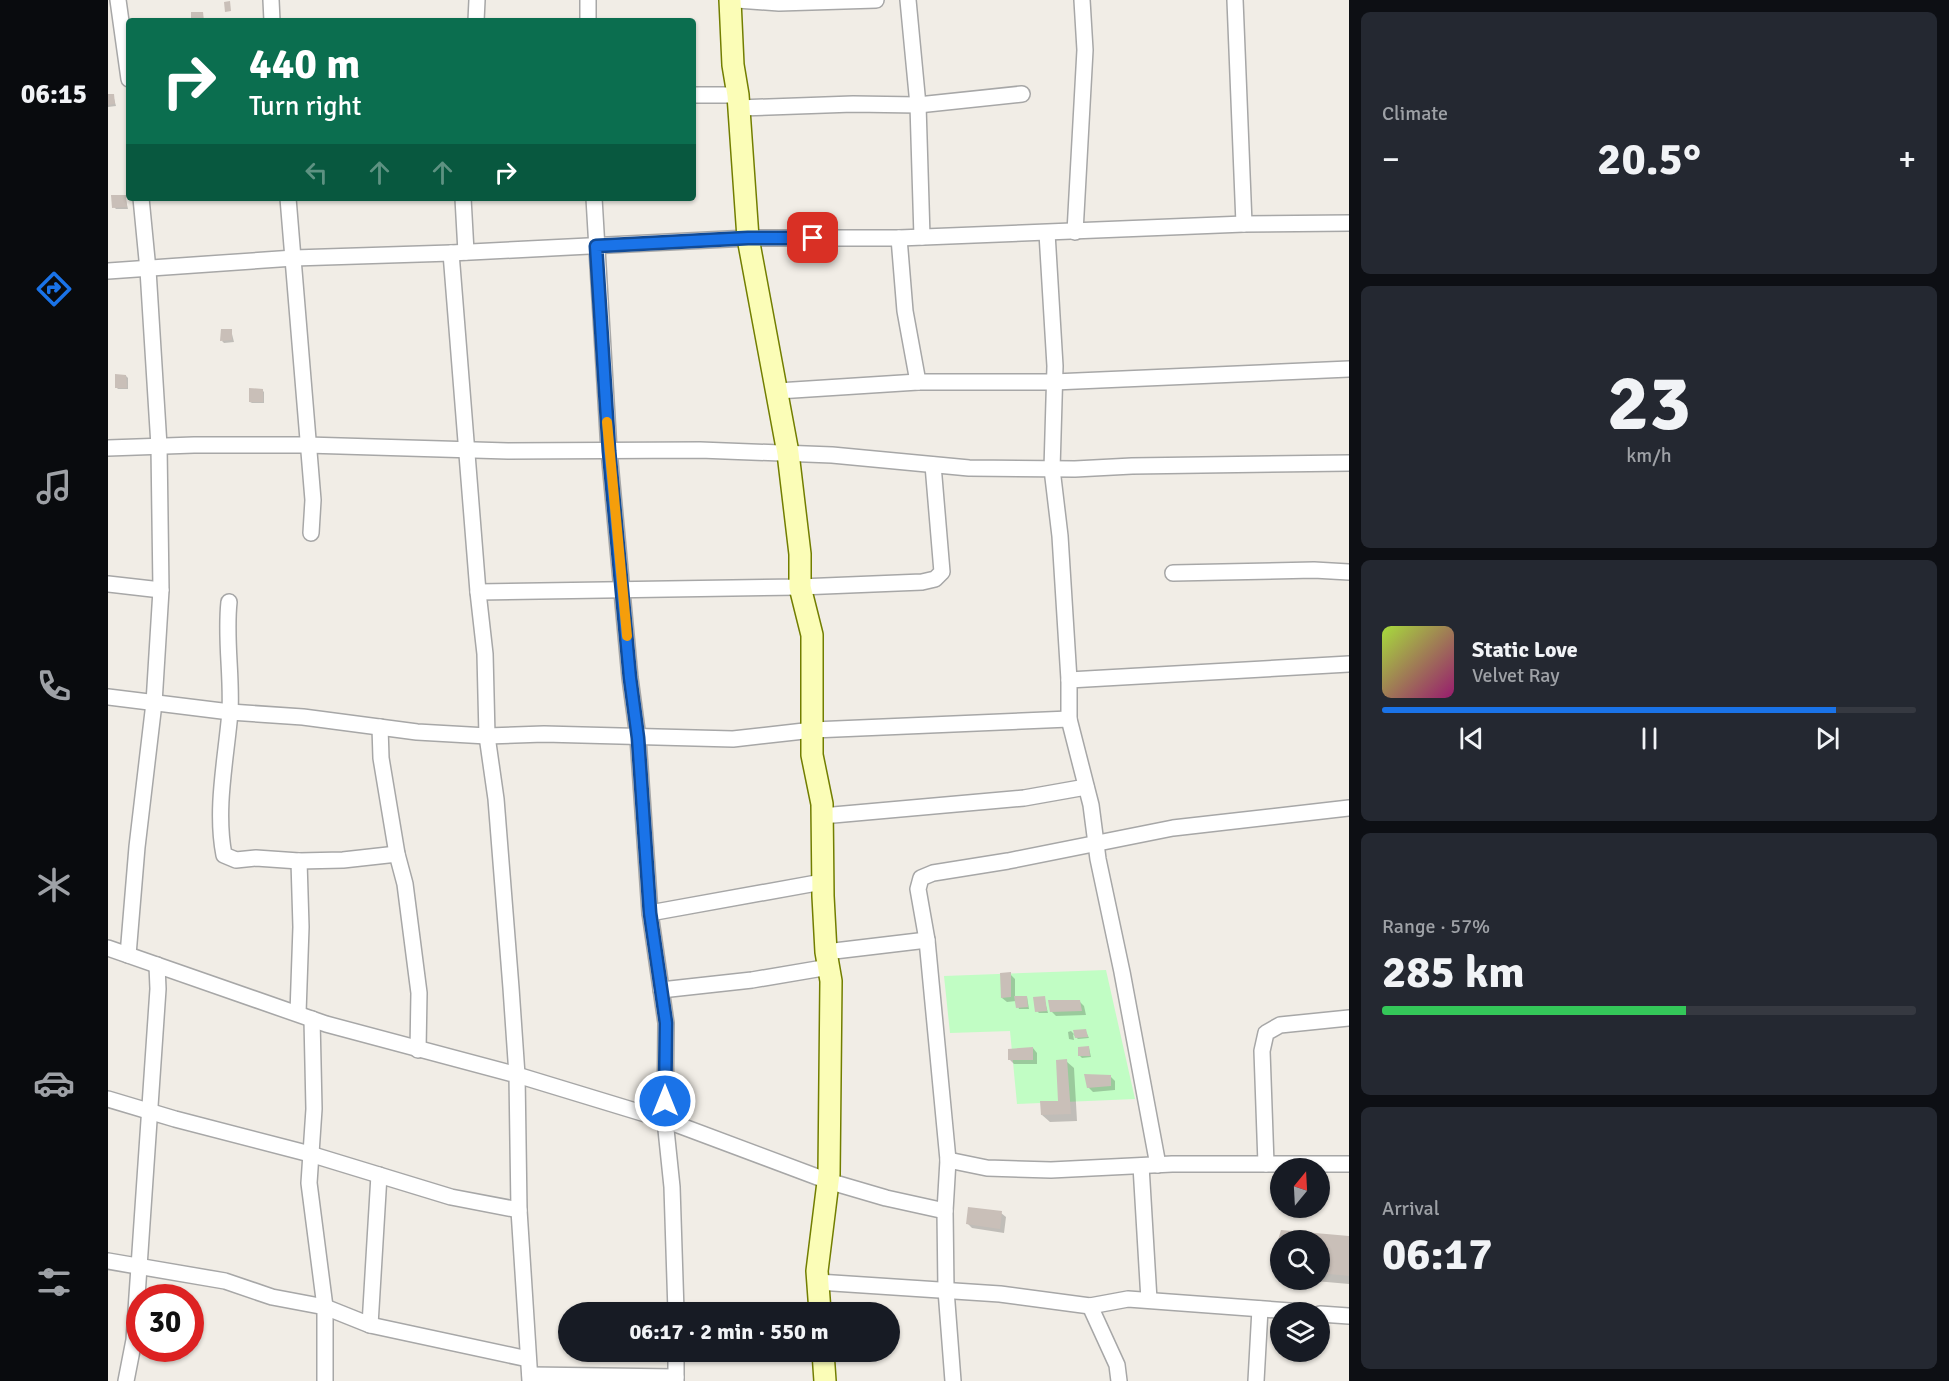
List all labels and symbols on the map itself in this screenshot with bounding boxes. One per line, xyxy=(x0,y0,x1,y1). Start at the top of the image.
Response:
pin xyxy=(787,212,838,263)
position arrow xyxy=(633,1069,697,1133)
north arrow xyxy=(1270,1158,1330,1218)
speed limit sign: 30 xyxy=(126,1284,204,1362)

